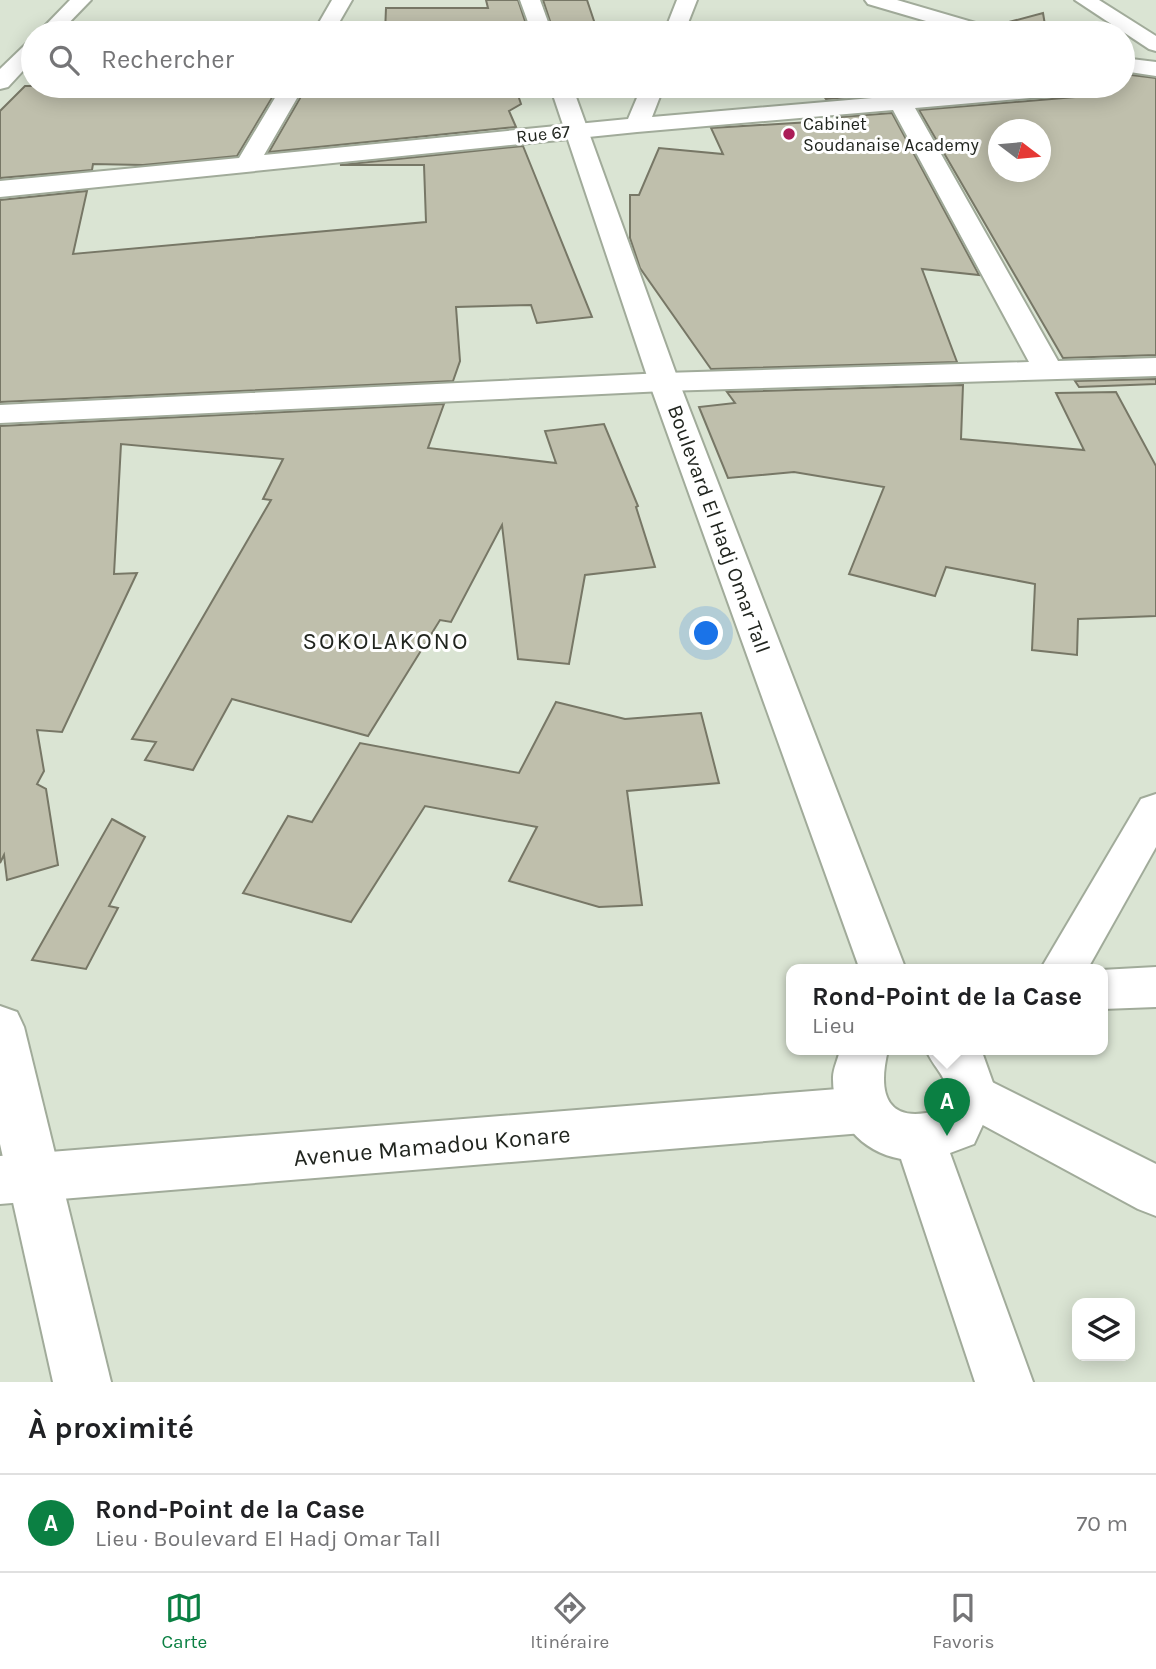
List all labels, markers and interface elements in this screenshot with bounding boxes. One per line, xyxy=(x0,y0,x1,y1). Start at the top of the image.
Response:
search box xyxy=(21,21,1135,98)
icon: search xyxy=(45,41,83,79)
text: Rechercher xyxy=(101,44,234,75)
place label: Cabinet Soudanaise Academy xyxy=(803,113,980,156)
north arrow xyxy=(988,119,1051,182)
street label: Rue 67 xyxy=(515,120,572,148)
marker: Cabinet Soudanaise Academy xyxy=(781,126,797,142)
street label: Boulevard El Hadj Omar Tall xyxy=(663,401,775,657)
your location xyxy=(689,616,723,650)
district label: SOKOLAKONO xyxy=(302,627,470,655)
popup xyxy=(786,964,1108,1055)
text: Rond-Point de la Case xyxy=(812,981,1082,1012)
text: Lieu xyxy=(812,1012,855,1039)
pin: A xyxy=(924,1078,970,1136)
street label: Avenue Mamadou Konare xyxy=(292,1120,572,1172)
map controls xyxy=(1072,1298,1135,1361)
button: layers xyxy=(1072,1298,1135,1361)
text: À proximité xyxy=(28,1410,194,1446)
text: Rond-Point de la Case xyxy=(95,1494,365,1525)
text: A xyxy=(44,1510,58,1537)
text: 70 m xyxy=(1077,1510,1128,1537)
text: Lieu · Boulevard El Hadj Omar Tall xyxy=(95,1525,441,1552)
tab: Carte xyxy=(161,1589,207,1653)
tab: Itinéraire xyxy=(530,1589,609,1653)
tab: Favoris xyxy=(932,1589,995,1653)

